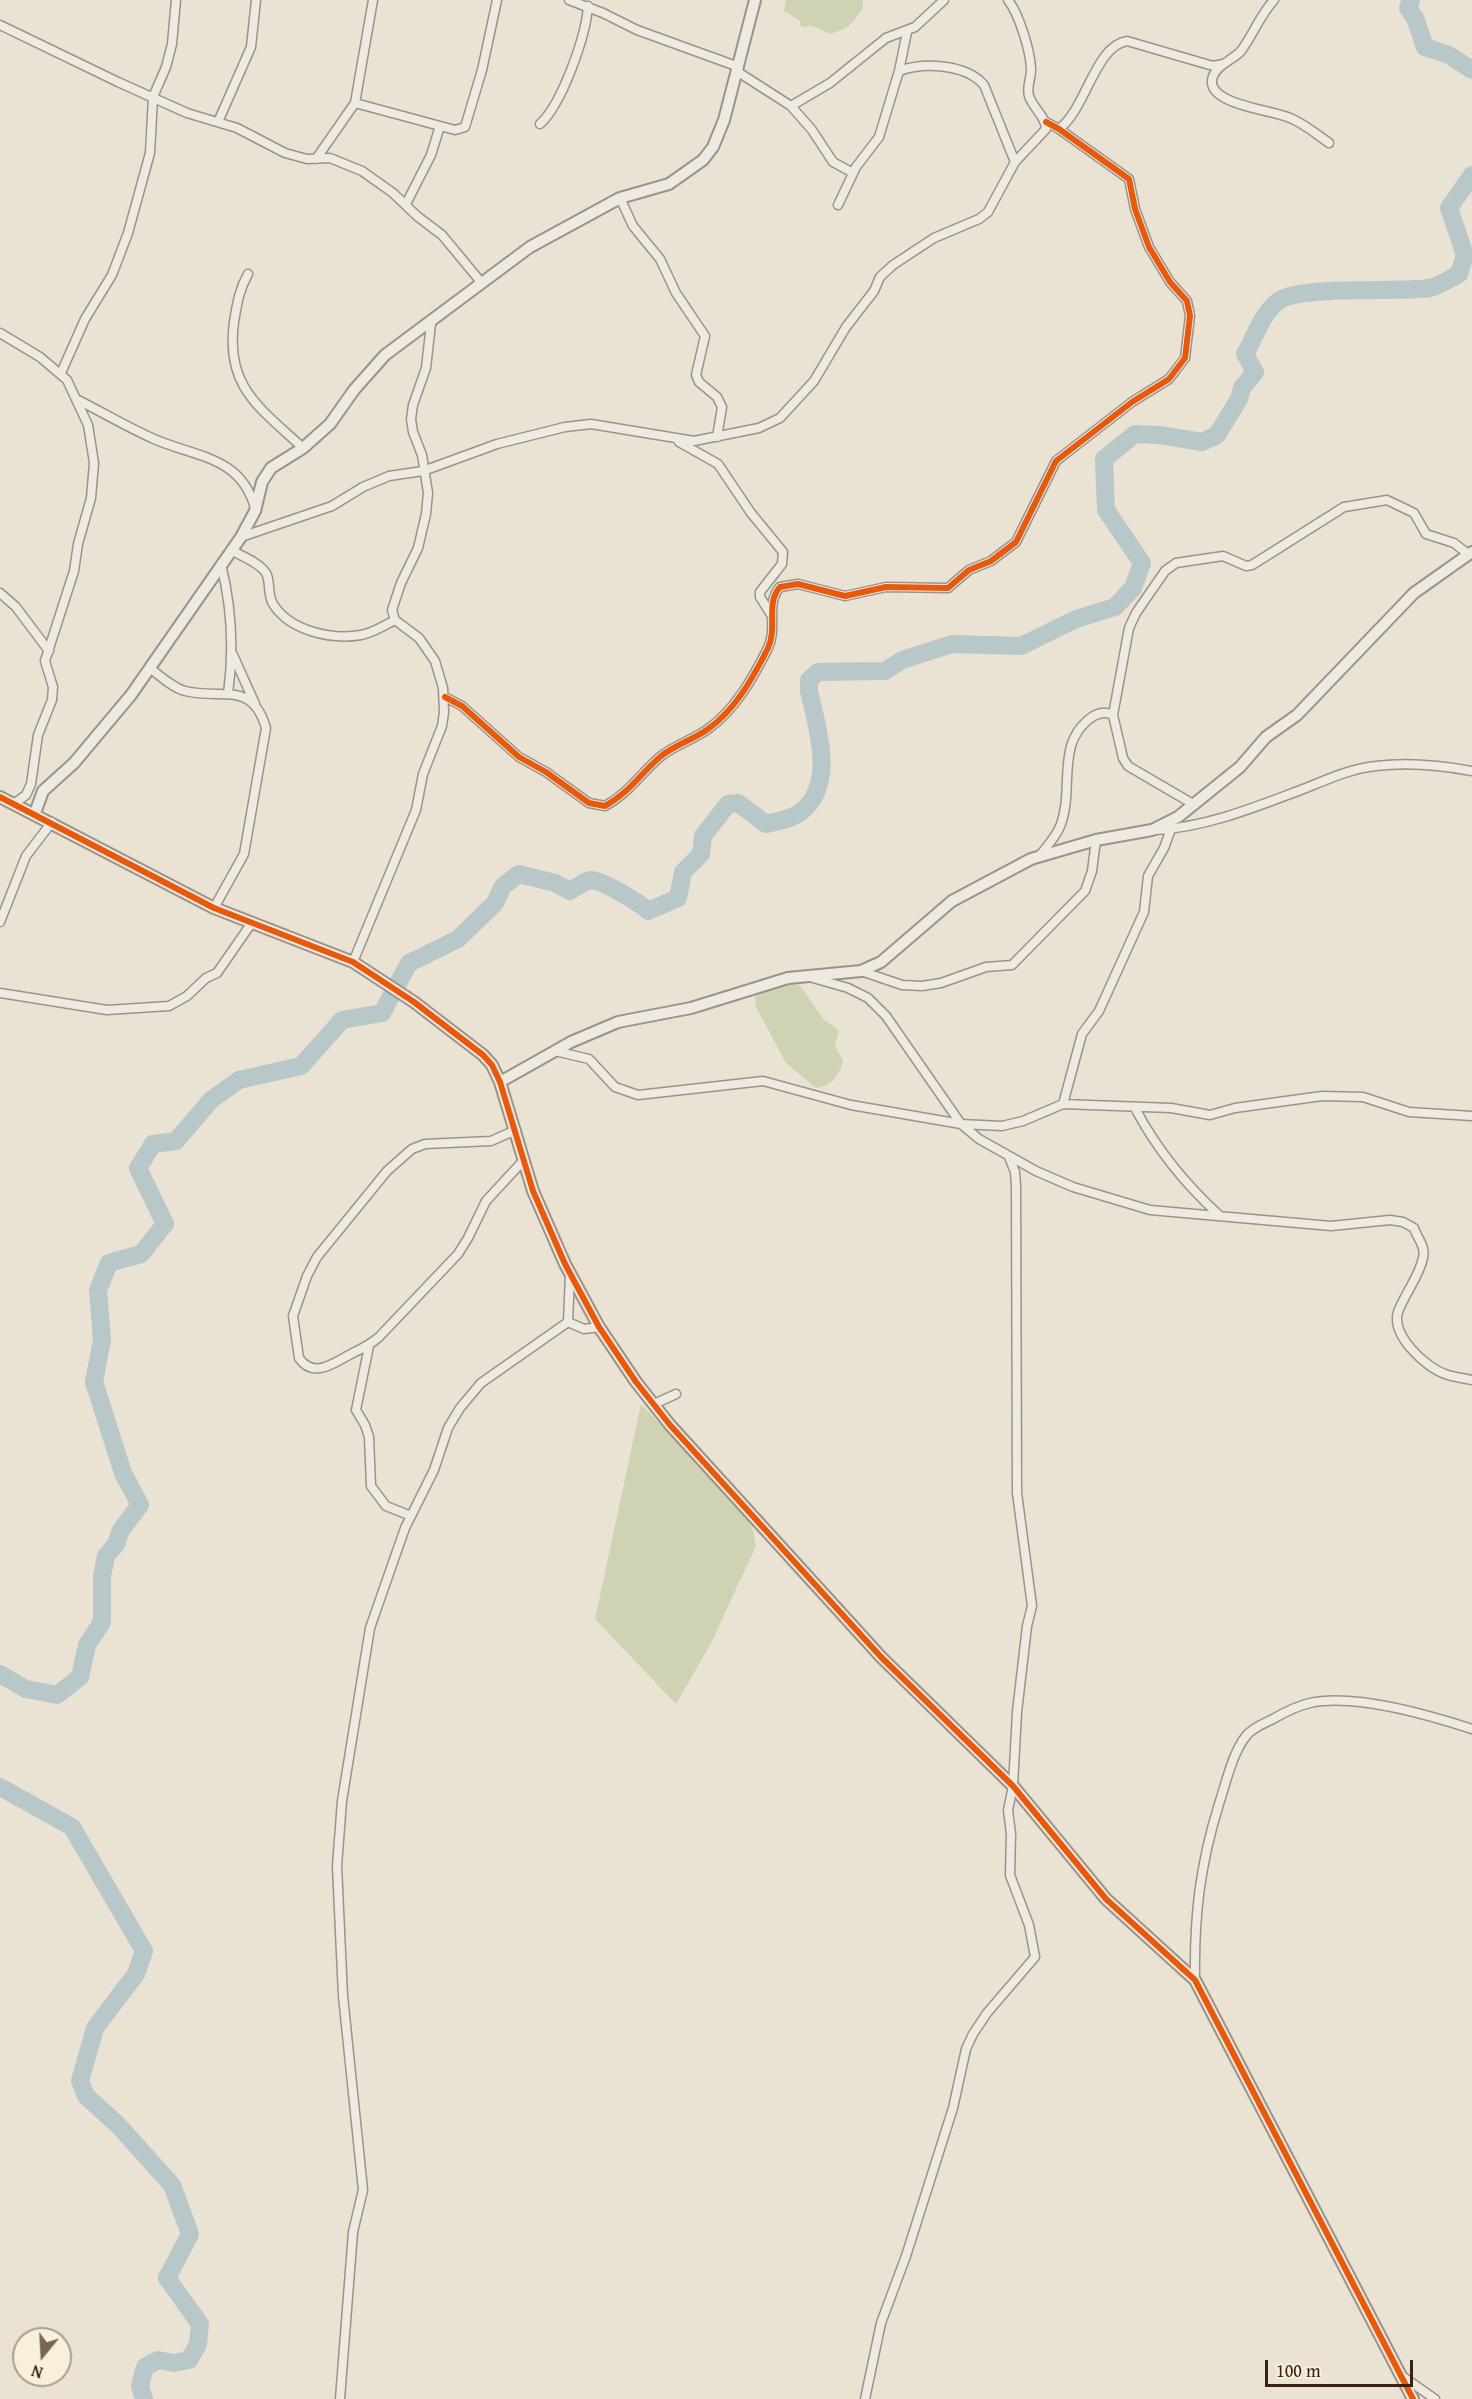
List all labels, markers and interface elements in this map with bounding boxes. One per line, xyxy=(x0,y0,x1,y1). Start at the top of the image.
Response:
north arrow xyxy=(12,2327,72,2387)
scale bar xyxy=(1268,2348,1416,2386)
text: 100 m xyxy=(1276,2357,1321,2384)
text: N xyxy=(28,2359,46,2385)

